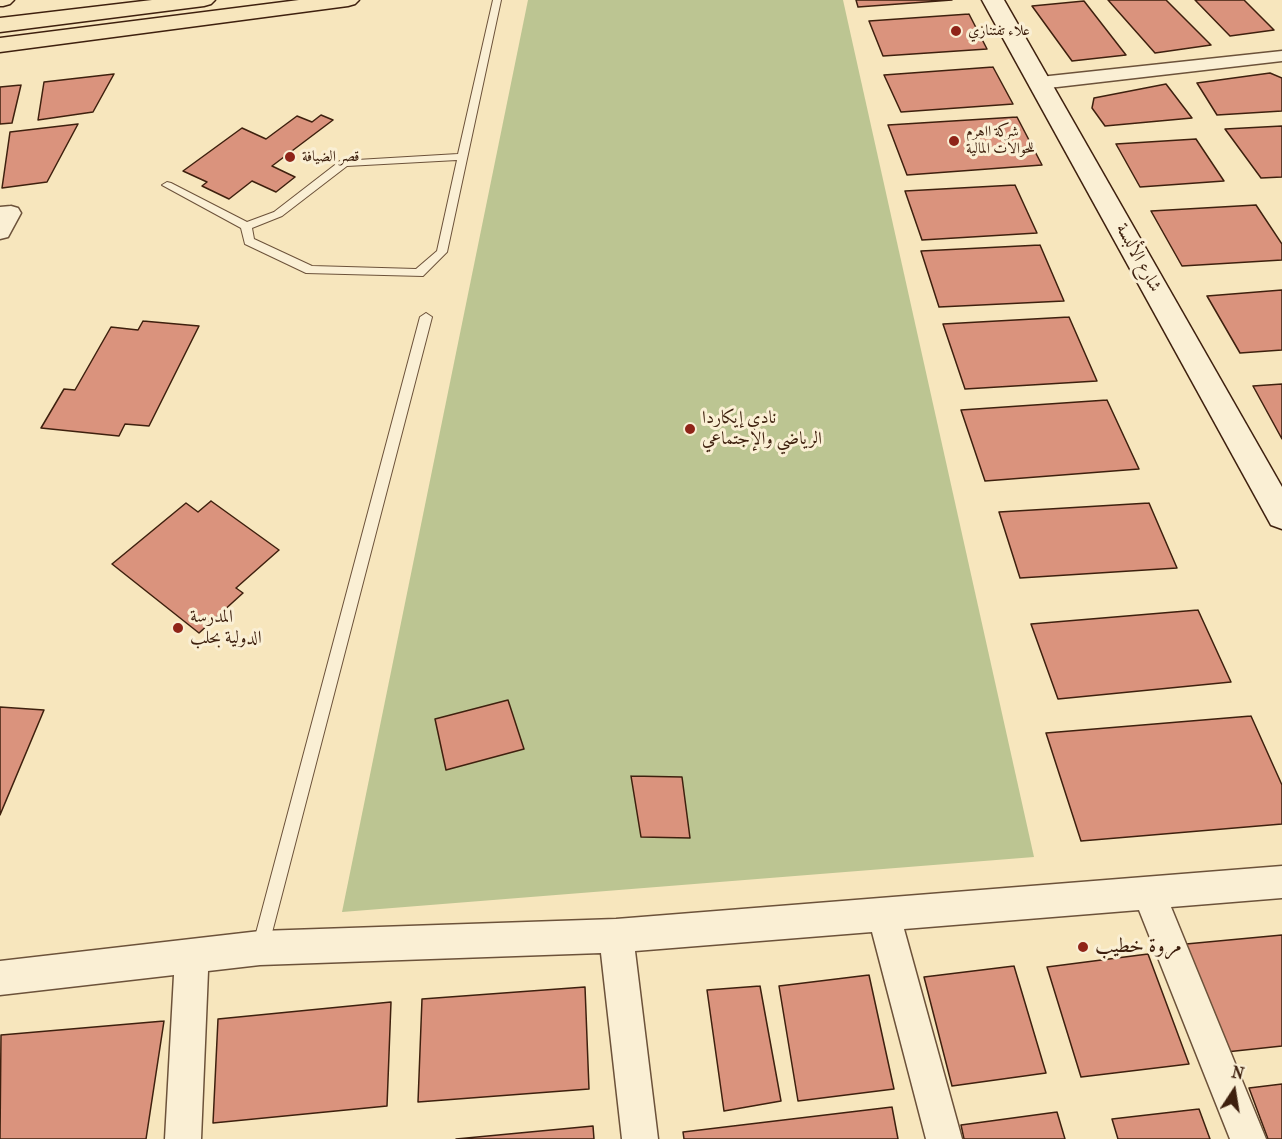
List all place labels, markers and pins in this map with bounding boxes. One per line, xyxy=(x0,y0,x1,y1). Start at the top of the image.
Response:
place label: علاء تفتنازي xyxy=(968,22,1030,40)
marker: علاء تفتنازي xyxy=(949,24,963,38)
place label: شركة ااهرم للحوالات المالية xyxy=(966,123,1035,158)
marker: شركة ااهرم للحوالات المالية xyxy=(947,134,961,148)
place label: قصر الضيافة xyxy=(302,148,360,166)
marker: قصر الضيافة xyxy=(283,150,297,164)
place label: نادي إيكاردا الرياضي والإجتماعي xyxy=(702,408,822,450)
marker: نادي إيكاردا الرياضي والإجتماعي xyxy=(683,422,697,436)
place label: المدرسة الدولية بحلب xyxy=(190,607,262,650)
marker: المدرسة الدولية بحلب xyxy=(171,621,185,635)
place label: مروة خطيب xyxy=(1095,934,1182,960)
marker: مروة خطيب xyxy=(1076,940,1090,954)

